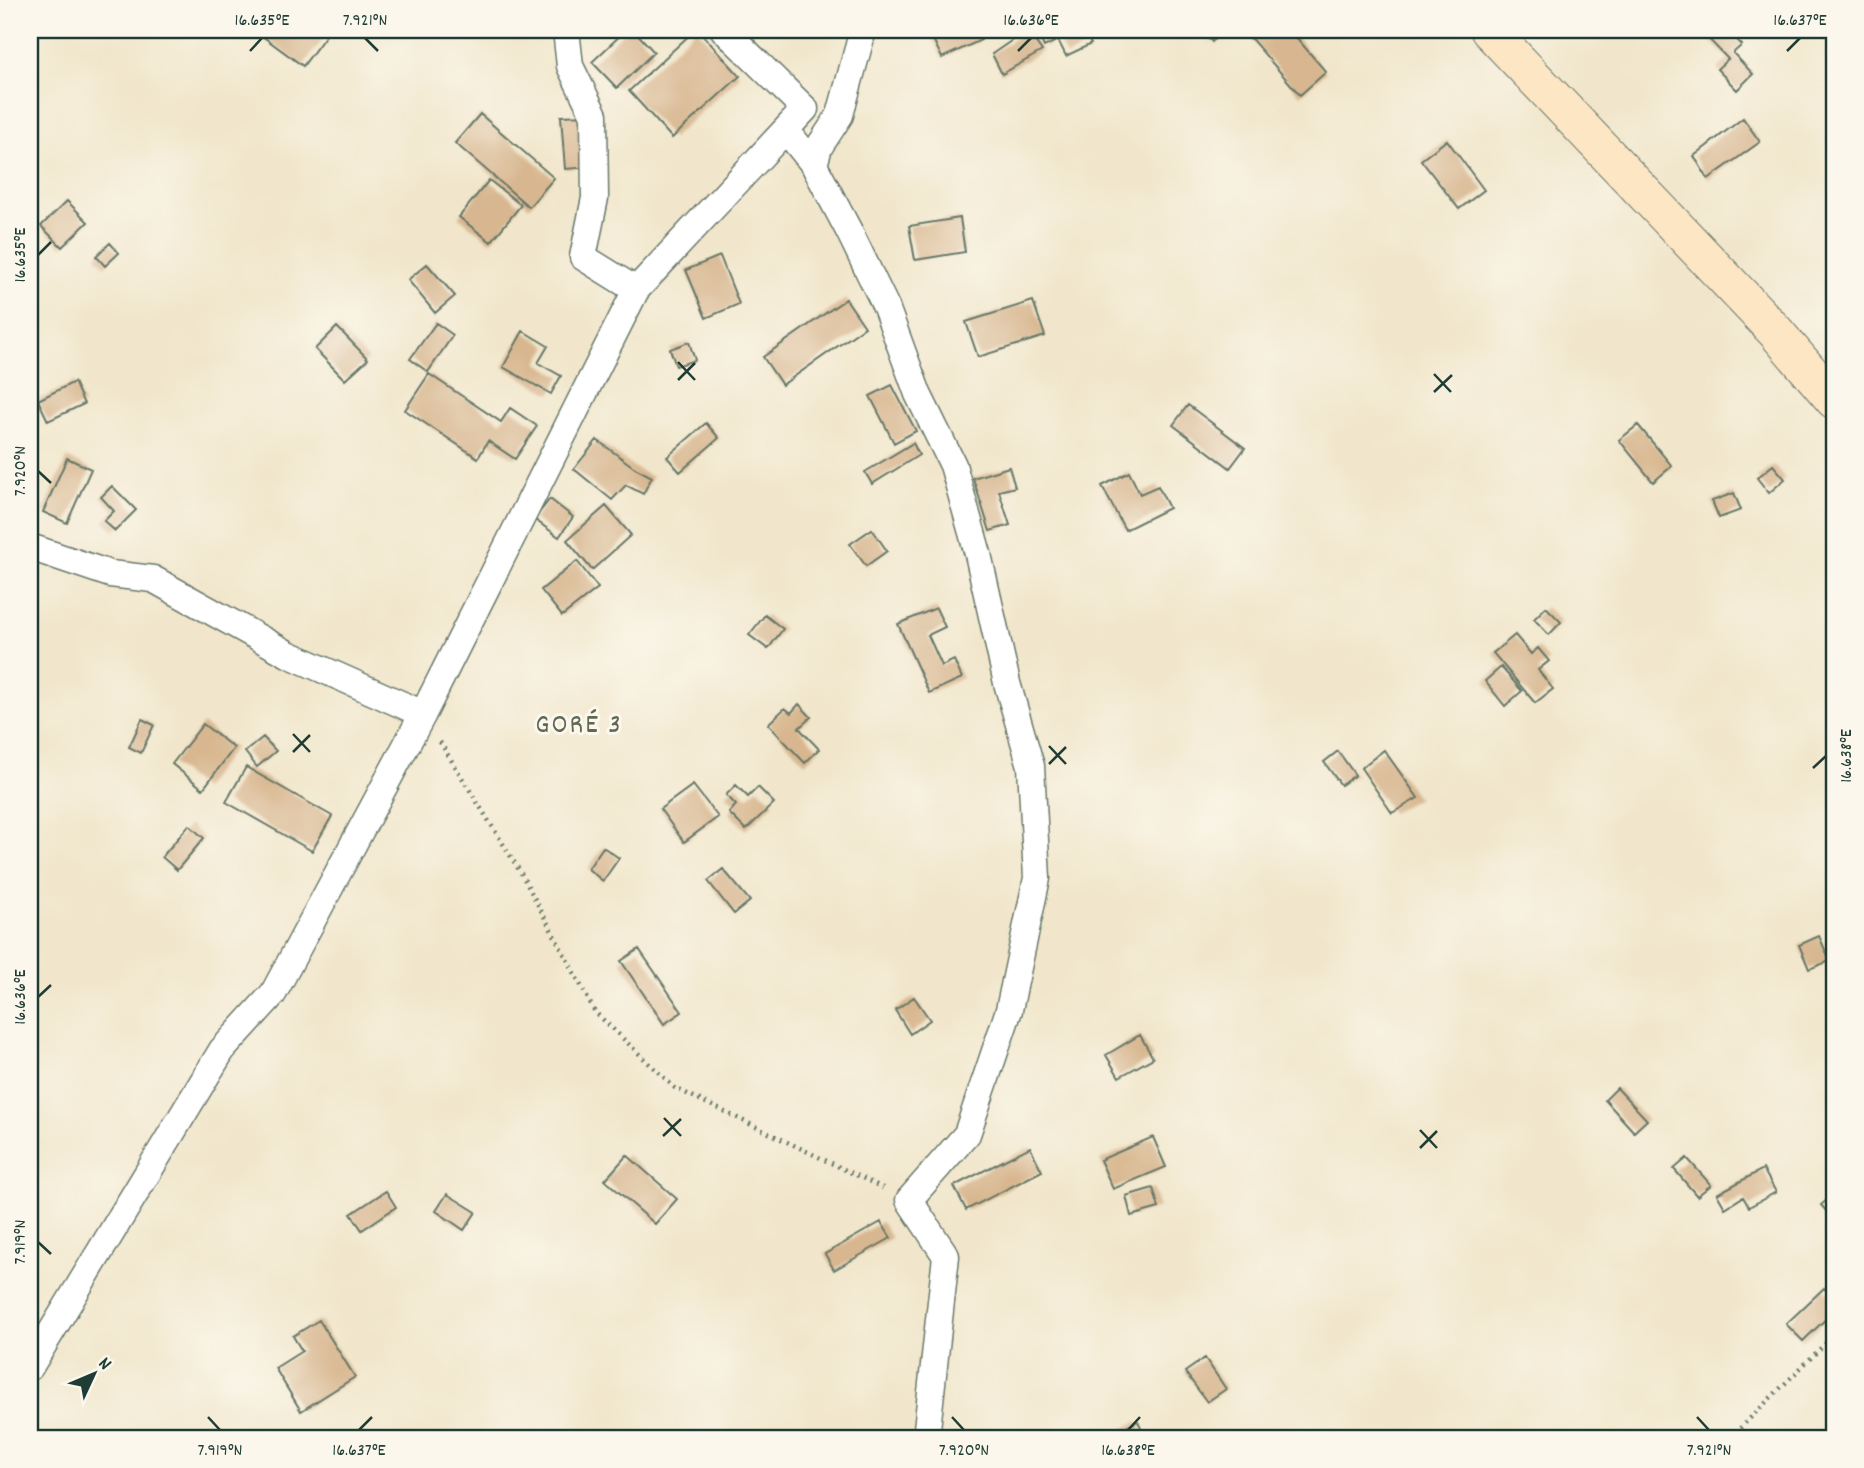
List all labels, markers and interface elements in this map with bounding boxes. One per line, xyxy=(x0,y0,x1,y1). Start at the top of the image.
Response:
text: 16.635°E xyxy=(235,9,289,34)
text: 7.921°N xyxy=(343,9,387,34)
text: 16.636°E xyxy=(1003,9,1059,34)
text: 16.637°E xyxy=(1773,9,1827,34)
text: 16.635°E xyxy=(9,228,34,282)
text: 7.920°N xyxy=(9,446,34,496)
district label: GORÉ 3 xyxy=(535,707,623,747)
text: 16.638°E xyxy=(1835,729,1860,783)
text: 16.636°E xyxy=(9,969,34,1025)
text: 7.919°N xyxy=(9,1220,34,1264)
north arrow xyxy=(60,1338,130,1408)
text: N xyxy=(91,1352,117,1377)
text: 7.919°N xyxy=(198,1439,242,1464)
text: 16.637°E xyxy=(332,1439,386,1464)
text: 7.920°N xyxy=(939,1439,989,1464)
text: 16.638°E xyxy=(1101,1439,1155,1464)
text: 7.921°N xyxy=(1687,1439,1731,1464)

